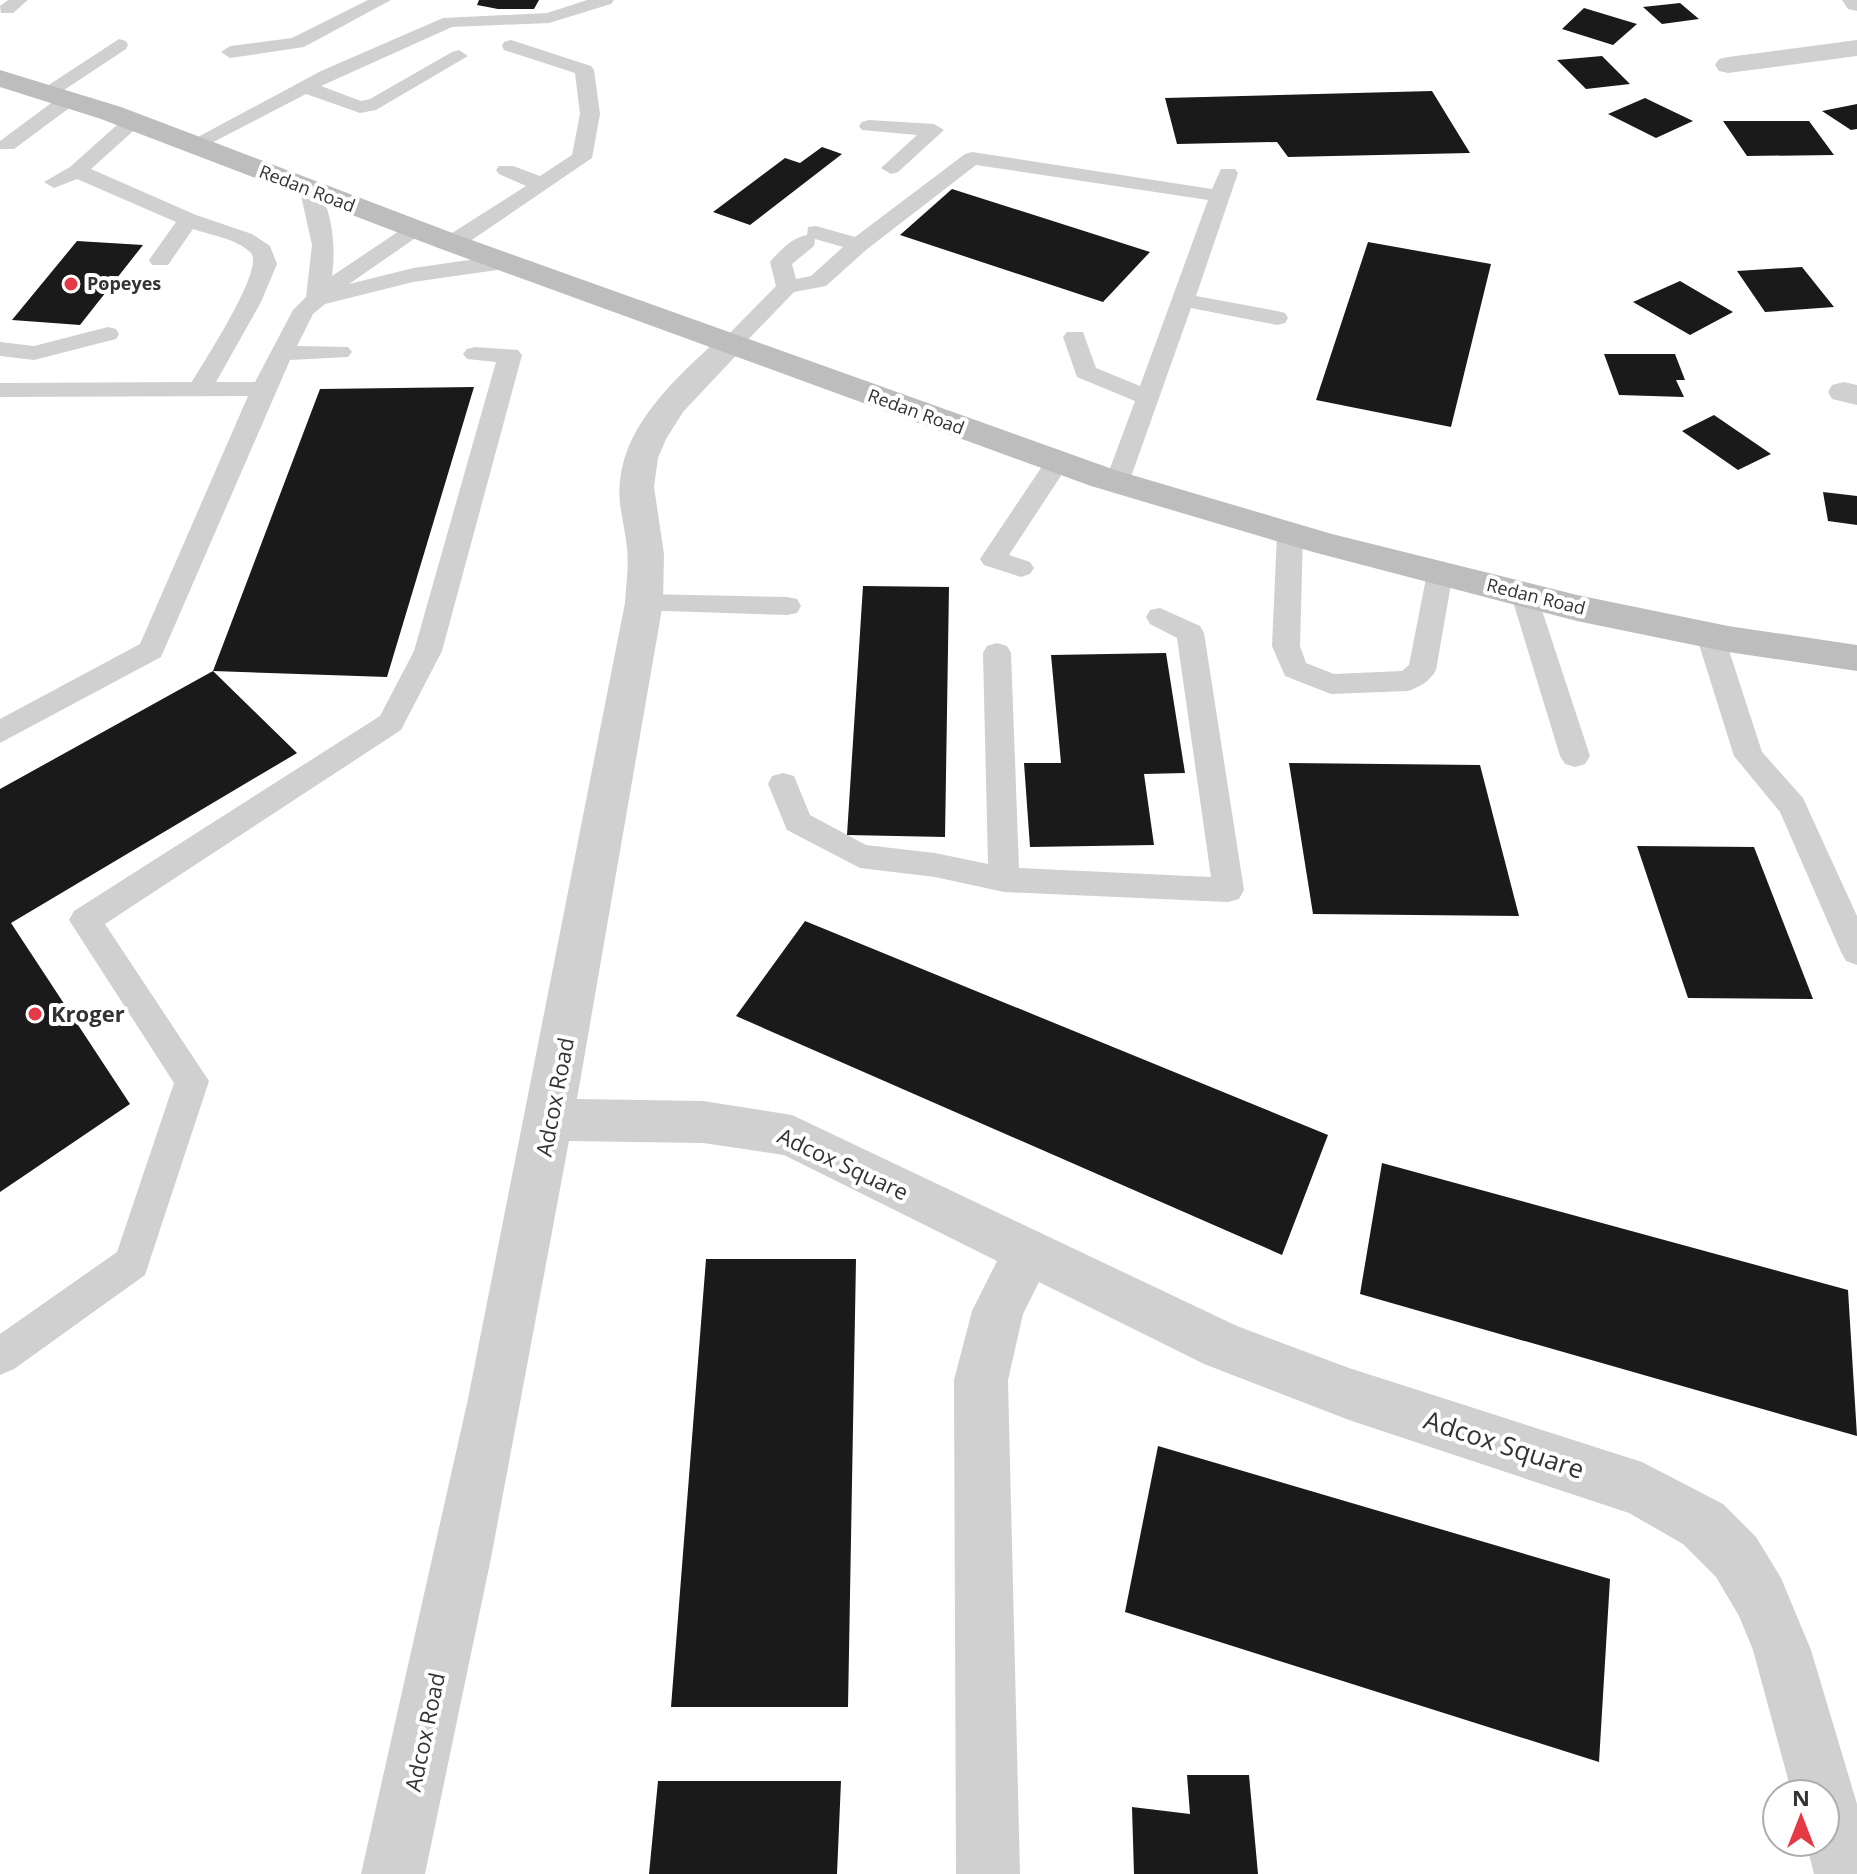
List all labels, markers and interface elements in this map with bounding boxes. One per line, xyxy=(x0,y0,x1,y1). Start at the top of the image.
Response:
street label: Redan Road xyxy=(256,159,359,217)
place label: Popeyes xyxy=(87,271,161,295)
marker: Popeyes xyxy=(62,275,80,293)
street label: Redan Road xyxy=(865,383,968,440)
street label: Redan Road xyxy=(1484,572,1588,620)
place label: Kroger xyxy=(51,998,125,1028)
marker: Kroger xyxy=(26,1005,44,1023)
street label: Adcox Road xyxy=(528,1035,580,1159)
street label: Adcox Square xyxy=(773,1120,914,1206)
street label: Adcox Square xyxy=(1420,1401,1589,1487)
street label: Adcox Road xyxy=(397,1670,451,1794)
north arrow xyxy=(1761,1778,1841,1858)
text: N xyxy=(1792,1782,1810,1812)

